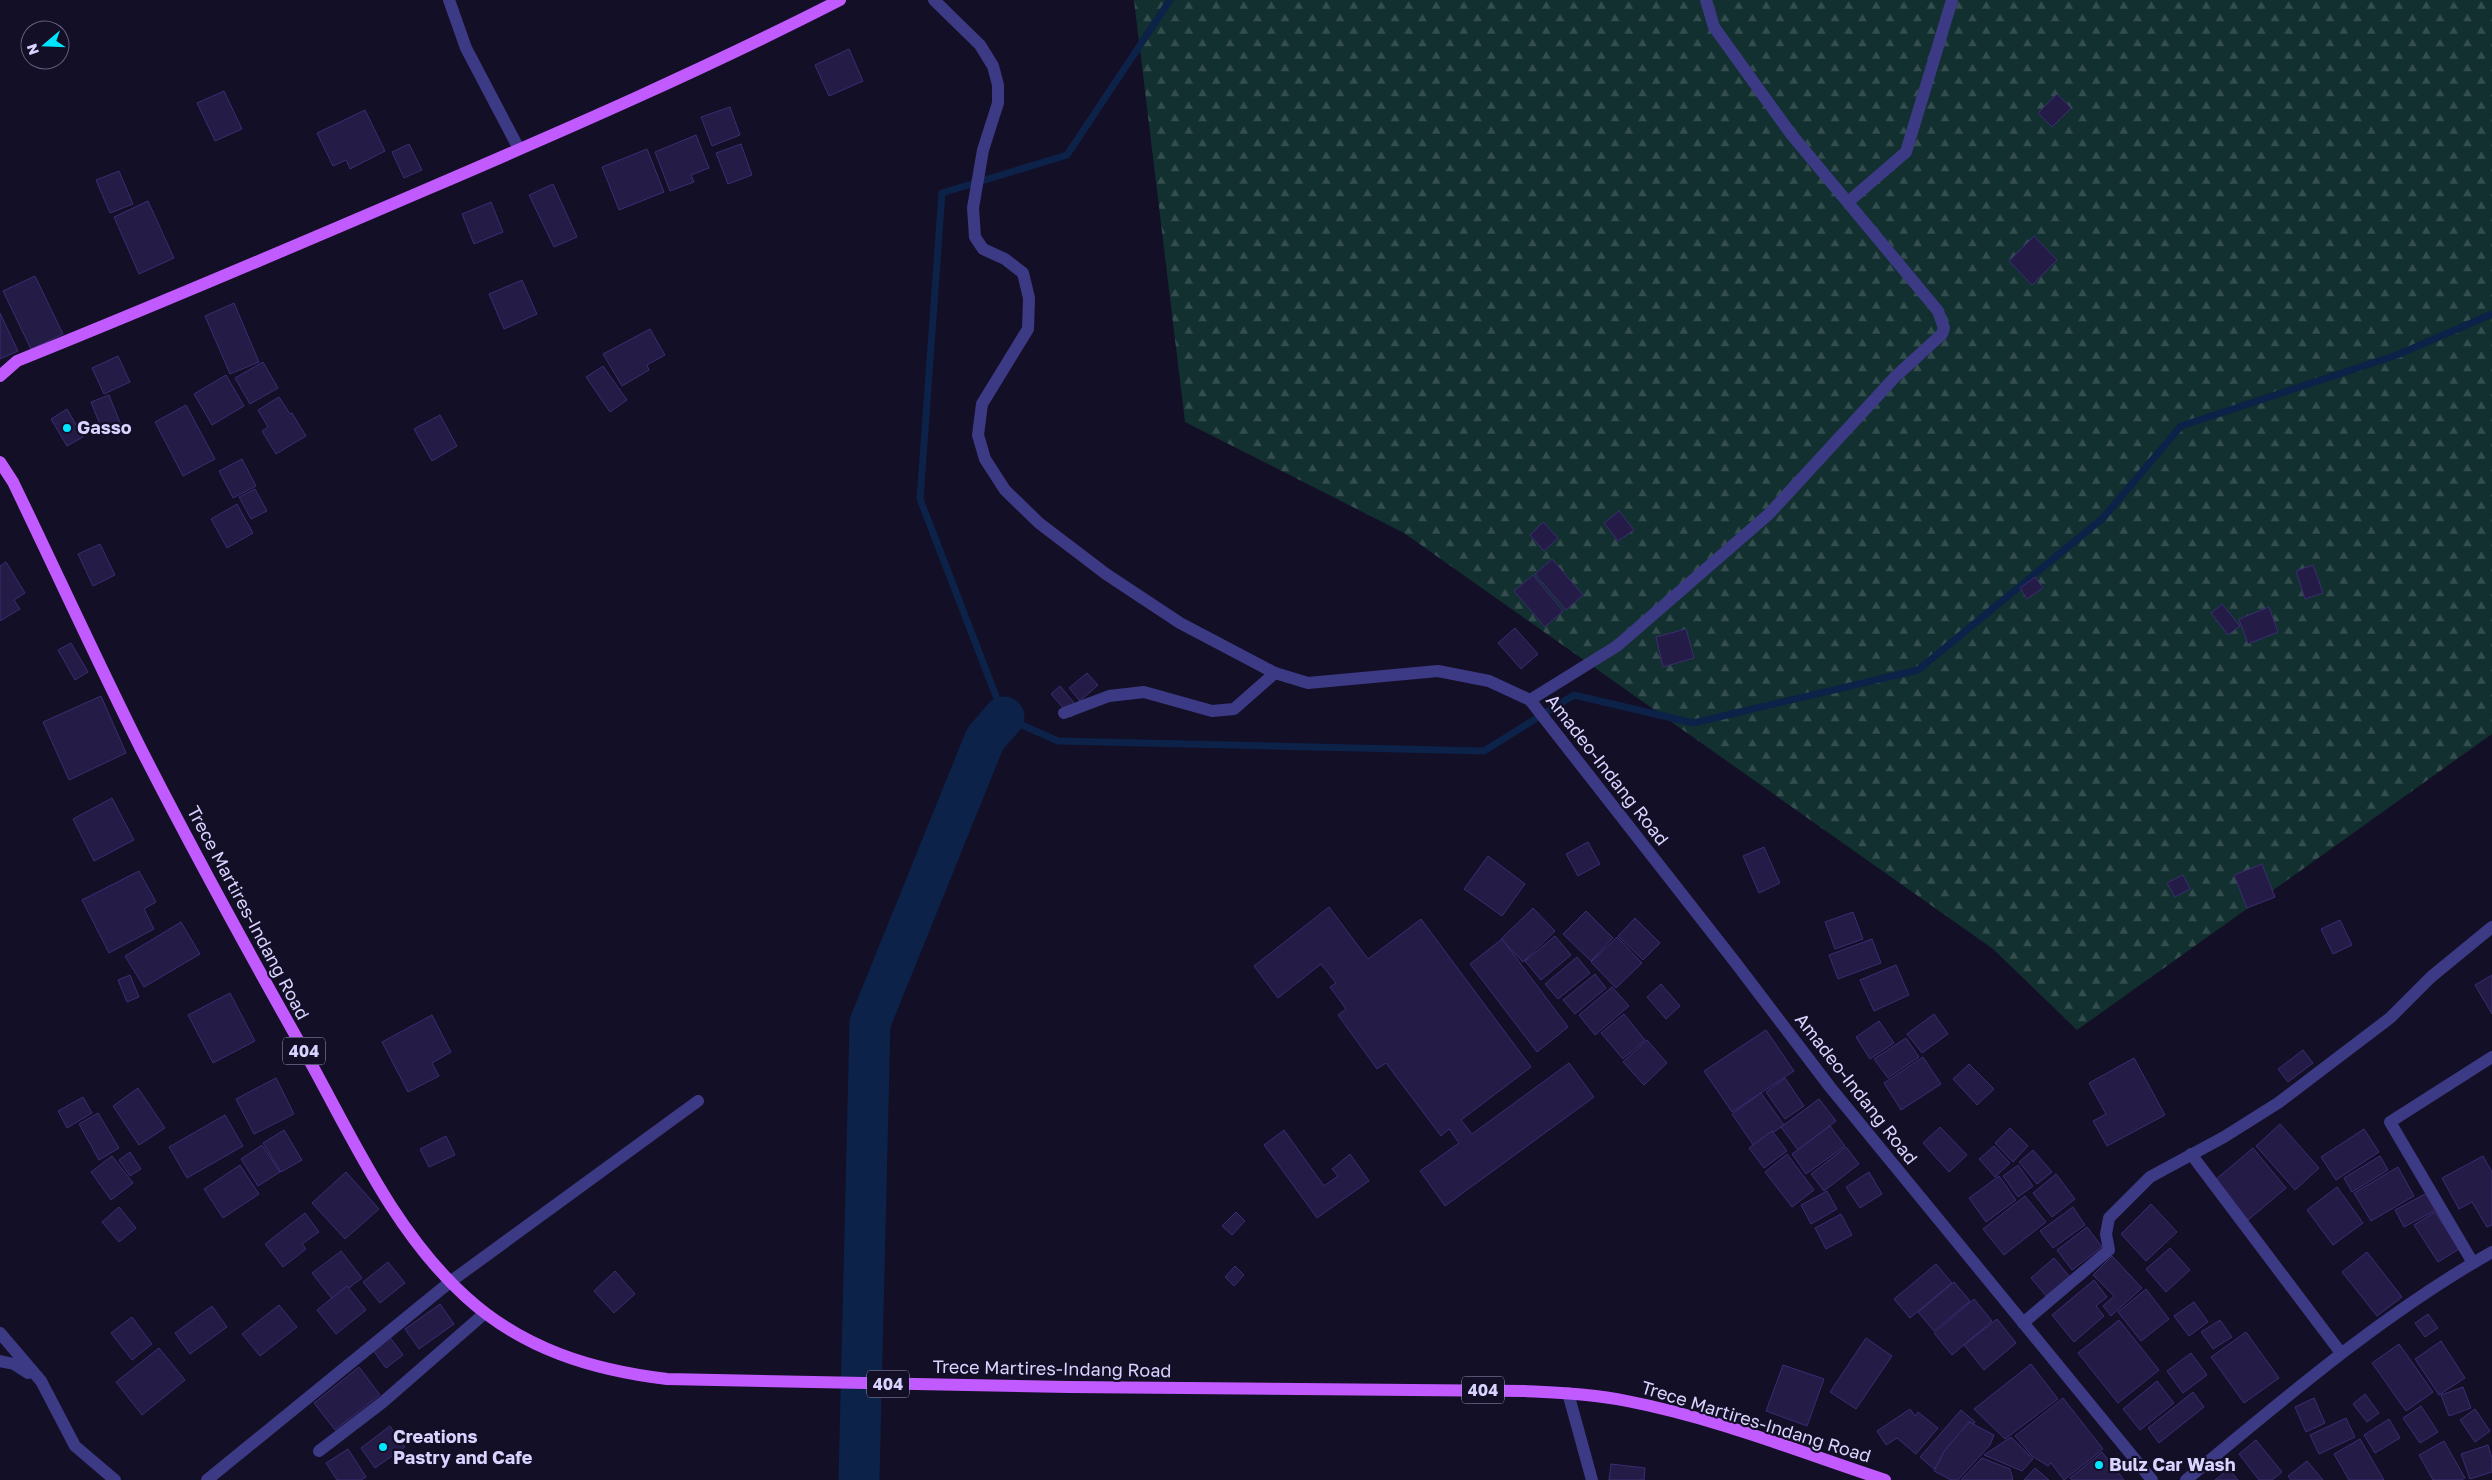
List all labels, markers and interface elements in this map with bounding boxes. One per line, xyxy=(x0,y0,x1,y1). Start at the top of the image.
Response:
north arrow xyxy=(20,20,70,70)
text: N xyxy=(22,42,42,57)
place label: Gasso xyxy=(77,416,132,438)
marker: Gasso xyxy=(61,422,73,434)
street label: Amadeo-Indang Road xyxy=(1542,689,1674,849)
street label: Trece Martires-Indang Road xyxy=(183,802,315,1023)
street label: Amadeo-Indang Road xyxy=(1791,1008,1923,1168)
road number: 404 xyxy=(283,1038,325,1064)
street label: Trece Martires-Indang Road xyxy=(932,1355,1172,1381)
road number: 404 xyxy=(867,1370,909,1398)
road number: 404 xyxy=(1462,1376,1504,1404)
street label: Trece Martires-Indang Road xyxy=(1639,1376,1874,1467)
place label: Creations Pastry and Cafe xyxy=(393,1425,533,1468)
marker: Creations Pastry and Cafe xyxy=(377,1441,389,1453)
place label: Bulz Car Wash xyxy=(2109,1453,2236,1475)
marker: Bulz Car Wash xyxy=(2093,1459,2105,1471)

